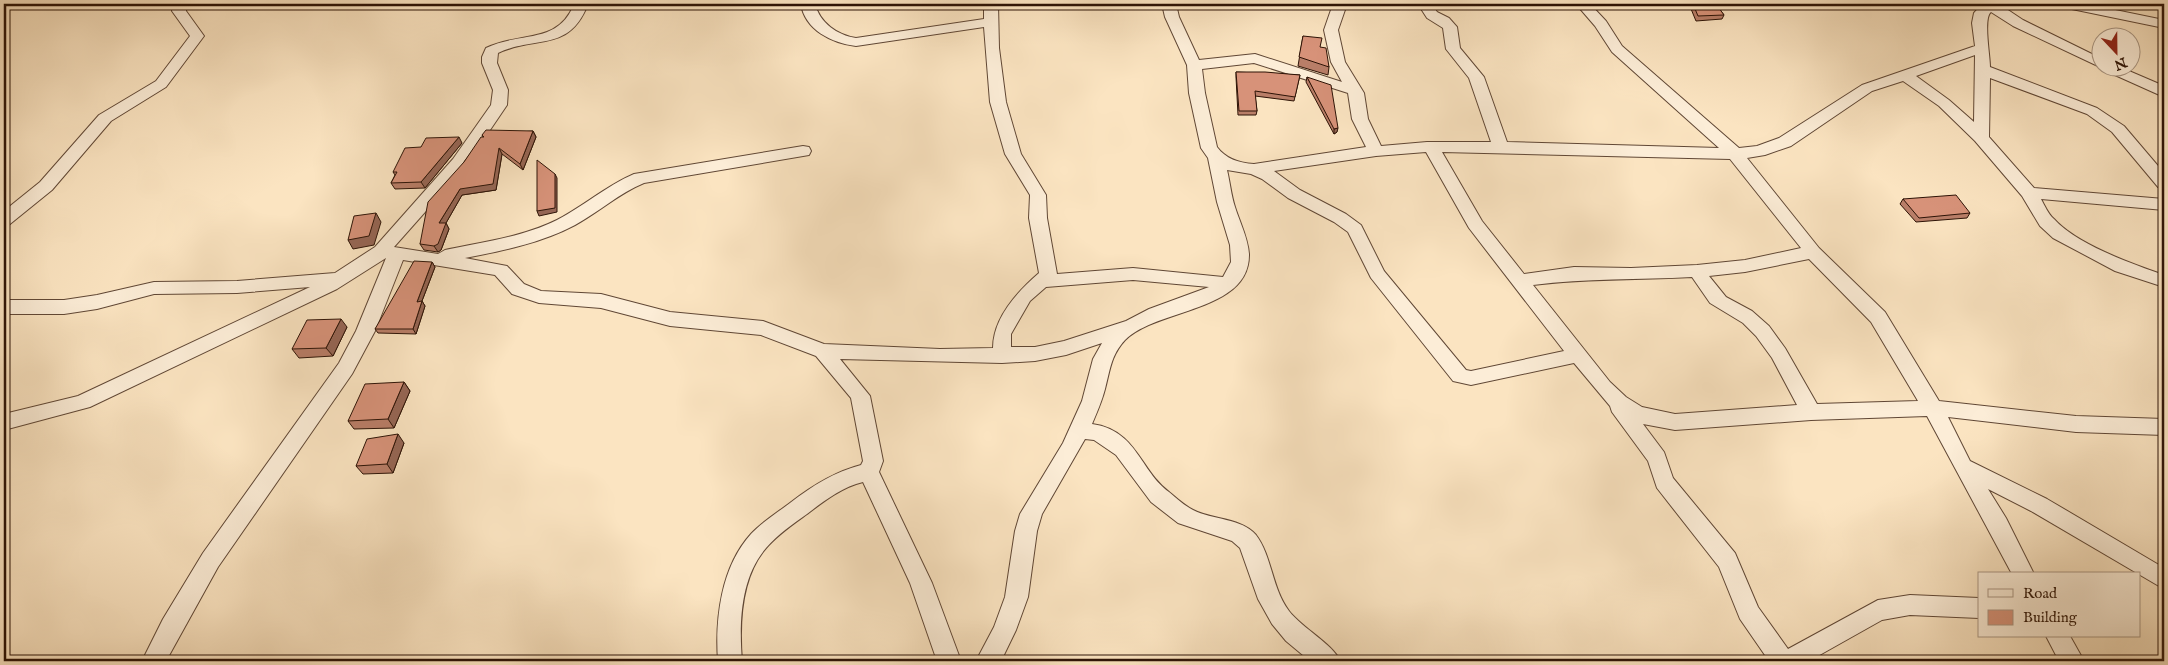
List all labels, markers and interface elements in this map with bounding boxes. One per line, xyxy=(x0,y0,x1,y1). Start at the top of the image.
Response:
north arrow xyxy=(2090,28,2140,78)
text: N xyxy=(2112,52,2130,74)
legend xyxy=(1978,572,2140,638)
text: Road xyxy=(2023,584,2058,603)
text: Building xyxy=(2023,608,2078,627)

